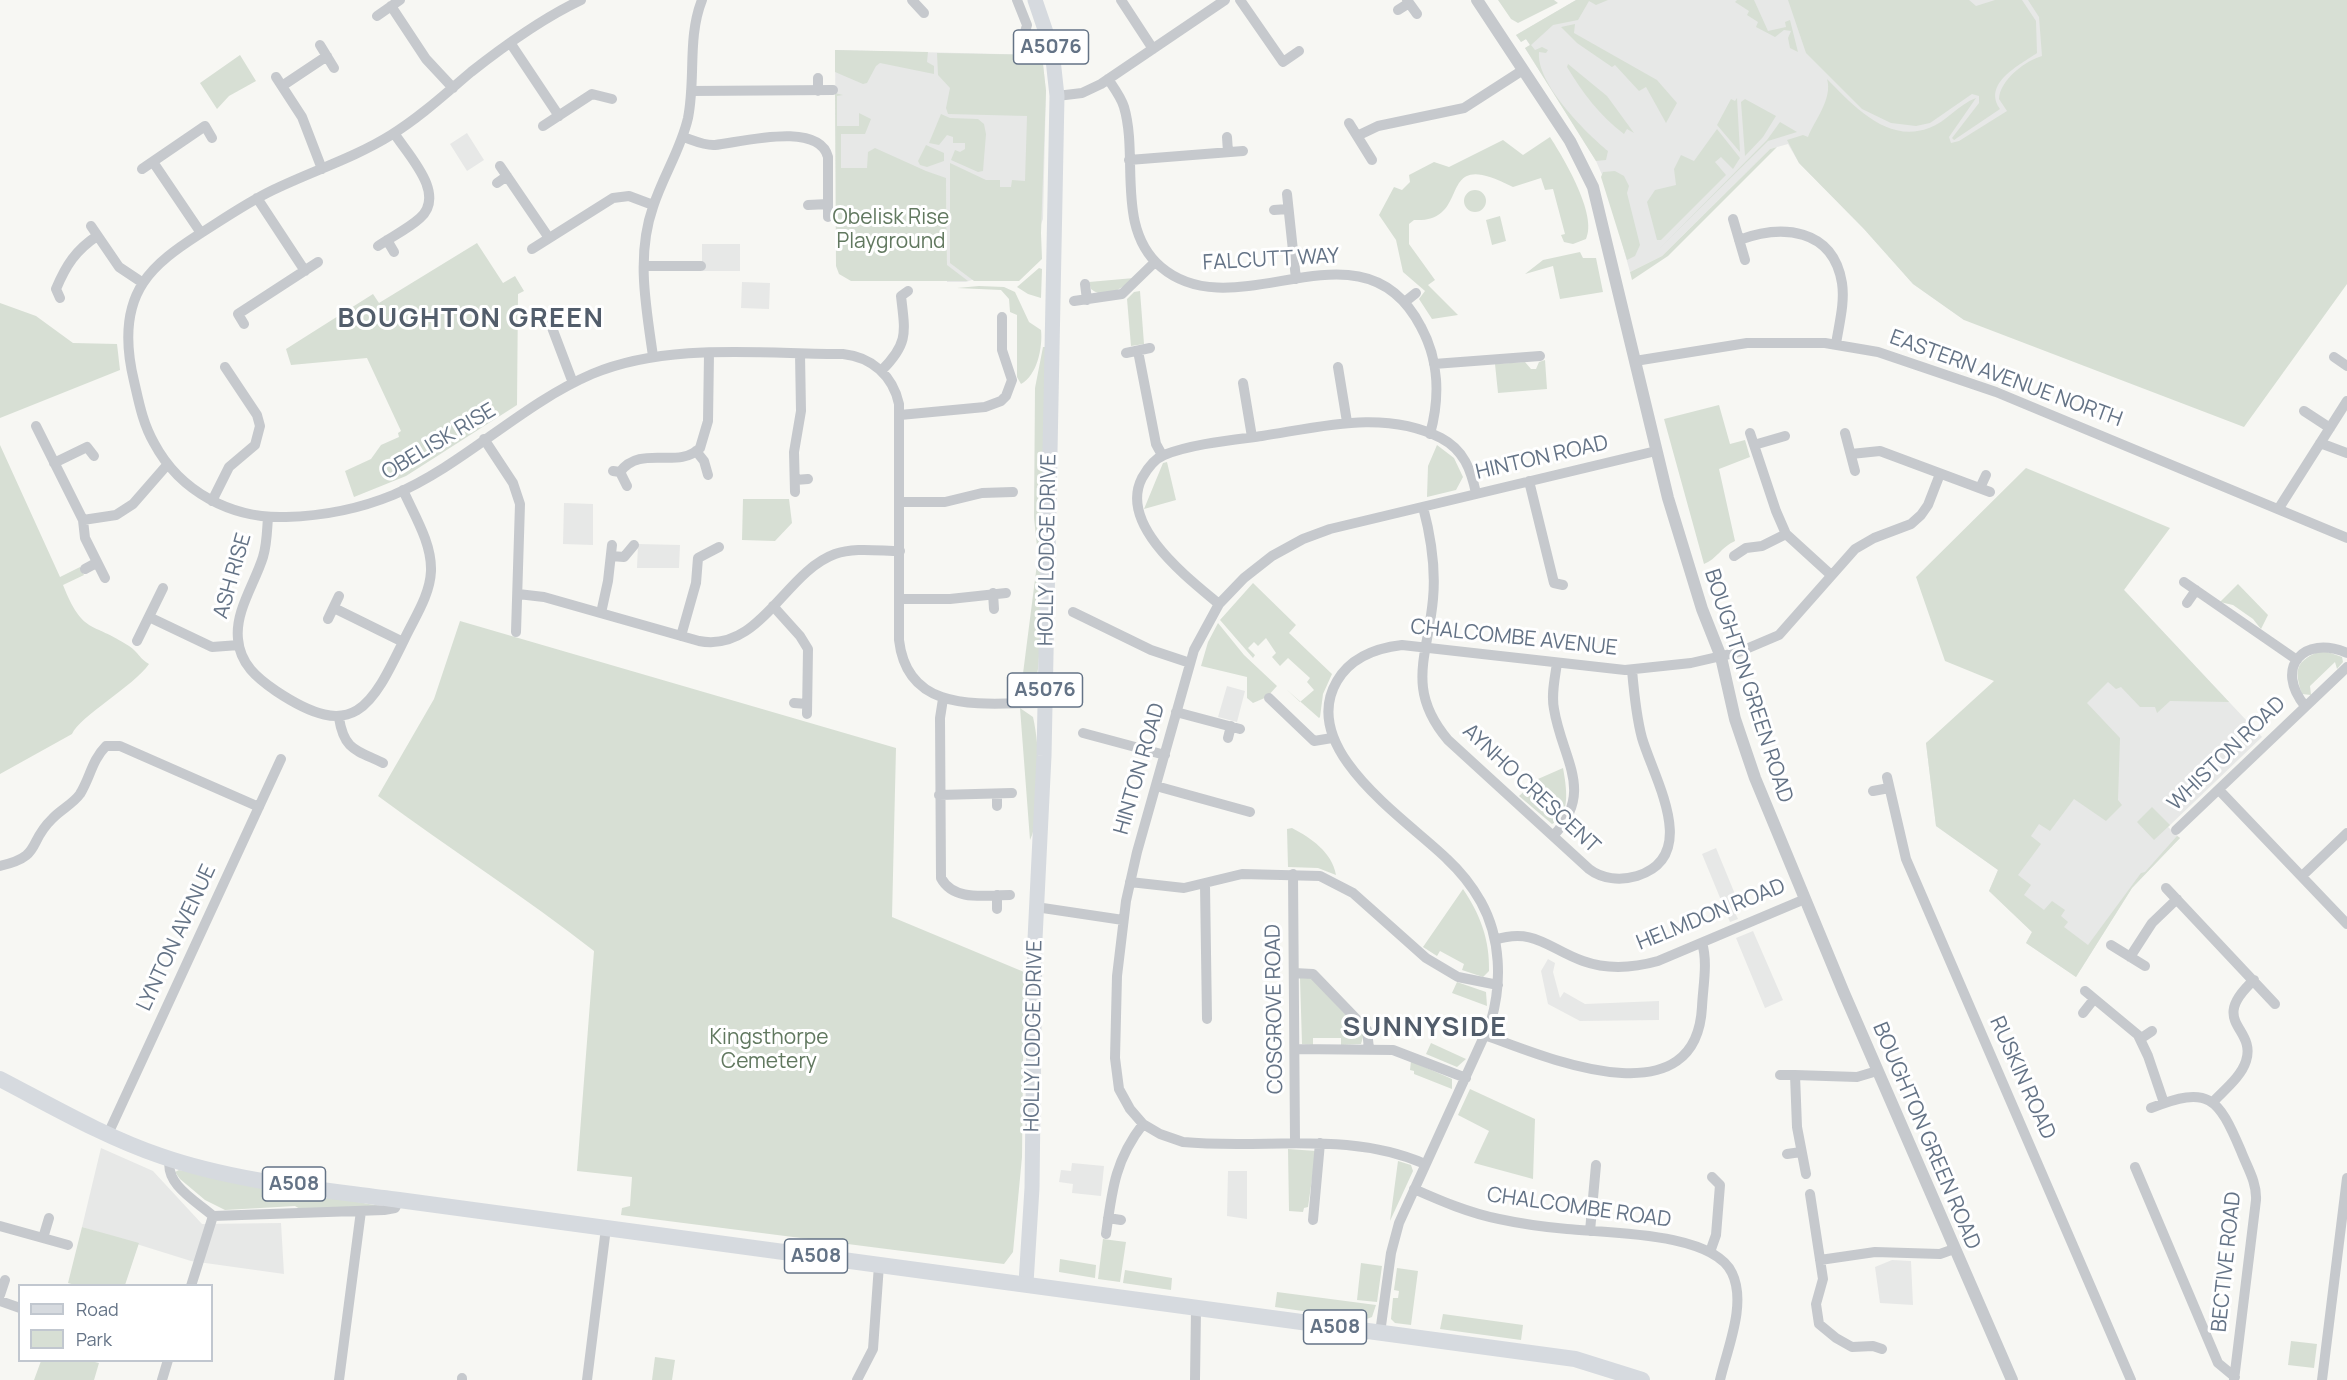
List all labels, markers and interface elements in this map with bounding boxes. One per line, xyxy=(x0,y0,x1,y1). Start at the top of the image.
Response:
road number: A5076 xyxy=(1014,30,1088,64)
park label: Obelisk Rise Playground xyxy=(833,205,949,255)
street label: FALCUTT WAY xyxy=(1202,244,1340,276)
district label: BOUGHTON GREEN xyxy=(338,303,604,335)
street label: EASTERN AVENUE NORTH xyxy=(1886,325,2126,433)
street label: OBELISK RISE xyxy=(378,398,500,486)
street label: HINTON ROAD xyxy=(1473,430,1611,486)
street label: HOLLY LODGE DRIVE xyxy=(1034,454,1062,646)
street label: ASH RISE xyxy=(209,530,257,622)
street label: BOUGHTON GREEN ROAD xyxy=(1698,566,1798,806)
street label: CHALCOMBE AVENUE xyxy=(1409,615,1619,661)
road number: A5076 xyxy=(1008,673,1082,707)
street label: WHISTON ROAD xyxy=(2163,692,2291,816)
street label: HINTON ROAD xyxy=(1109,700,1171,838)
street label: AYNHO CRESCENT xyxy=(1457,719,1605,859)
street label: LYNTON AVENUE xyxy=(132,861,222,1015)
street label: HELMDON ROAD xyxy=(1633,874,1789,956)
street label: COSGROVE ROAD xyxy=(1261,924,1289,1094)
street label: HOLLY LODGE DRIVE xyxy=(1020,940,1048,1132)
district label: SUNNYSIDE xyxy=(1342,1012,1508,1044)
street label: RUSKIN ROAD xyxy=(1984,1013,2060,1143)
street label: BOUGHTON GREEN ROAD xyxy=(1867,1019,1985,1253)
park label: Kingsthorpe Cemetery xyxy=(710,1025,828,1075)
road number: A508 xyxy=(262,1167,326,1201)
street label: CHALCOMBE ROAD xyxy=(1485,1183,1673,1233)
street label: BECTIVE ROAD xyxy=(2207,1191,2247,1333)
road number: A508 xyxy=(784,1239,848,1273)
legend xyxy=(18,1284,213,1362)
text: Road xyxy=(76,1297,119,1321)
road number: A508 xyxy=(1304,1310,1366,1344)
text: Park xyxy=(76,1327,112,1351)

